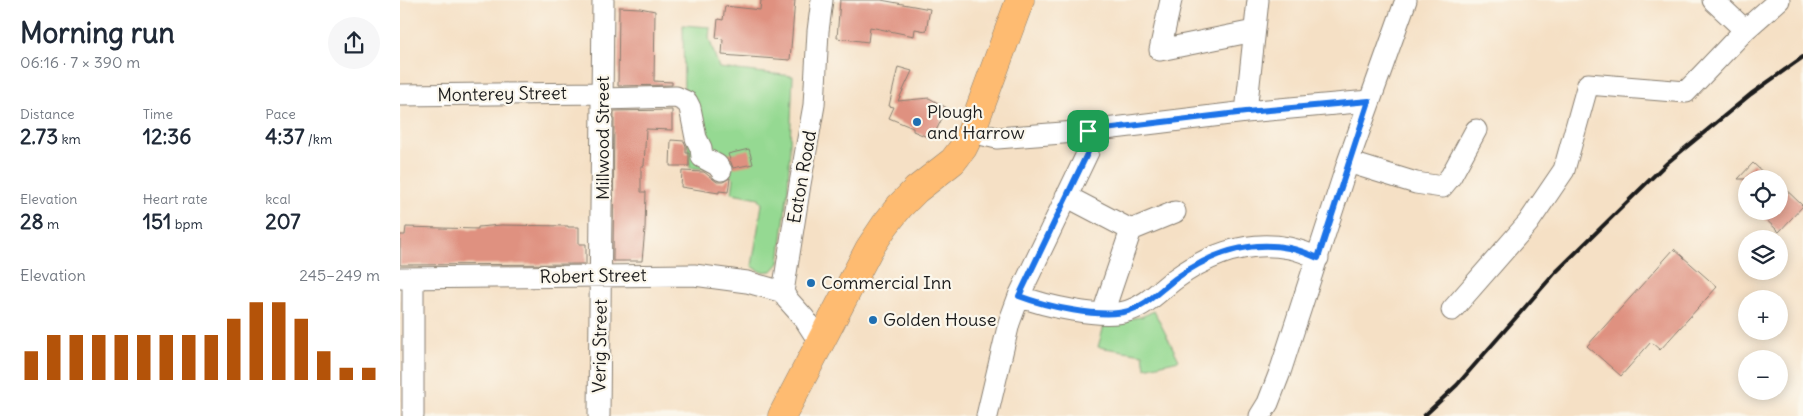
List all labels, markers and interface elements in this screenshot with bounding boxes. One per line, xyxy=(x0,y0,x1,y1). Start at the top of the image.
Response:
text: Morning run xyxy=(20,15,175,51)
button: share xyxy=(328,17,380,69)
text: 06:16 · 7 × 390 m xyxy=(20,52,140,72)
street label: Millwood Street xyxy=(591,76,614,200)
street label: Monterey Street xyxy=(437,81,567,106)
place label: Plough and Harrow xyxy=(927,100,1025,144)
text: Distance xyxy=(20,105,75,123)
text: Time xyxy=(143,105,173,123)
text: Pace xyxy=(265,105,296,123)
pin xyxy=(1067,110,1109,152)
marker: Plough and Harrow xyxy=(911,116,923,128)
icon: arrive xyxy=(1074,117,1102,145)
text: 2.73 xyxy=(20,123,58,150)
text: 12:36 xyxy=(143,123,191,150)
text: 4:37 xyxy=(265,123,304,150)
street label: Eaton Road xyxy=(782,128,821,225)
text: km xyxy=(58,130,81,148)
text: /km xyxy=(304,130,332,148)
map controls xyxy=(1738,170,1788,400)
button: locate xyxy=(1738,170,1788,220)
text: Elevation xyxy=(20,190,77,208)
text: Heart rate xyxy=(143,190,208,208)
text: kcal xyxy=(265,190,291,208)
text: 28 xyxy=(20,208,44,235)
text: 151 xyxy=(143,208,171,235)
text: 207 xyxy=(265,208,301,235)
text: m xyxy=(44,215,59,233)
text: bpm xyxy=(171,215,203,233)
button: layers xyxy=(1738,230,1788,280)
street label: Robert Street xyxy=(539,263,647,288)
text: Elevation xyxy=(20,265,86,285)
text: 245–249 m xyxy=(299,265,380,285)
place label: Commercial Inn xyxy=(821,271,952,294)
marker: Commercial Inn xyxy=(805,277,817,289)
button: + xyxy=(1738,290,1788,340)
street label: Verig Street xyxy=(587,299,612,393)
place label: Golden House xyxy=(883,308,997,331)
marker: Golden House xyxy=(867,314,879,326)
button: − xyxy=(1738,350,1788,400)

